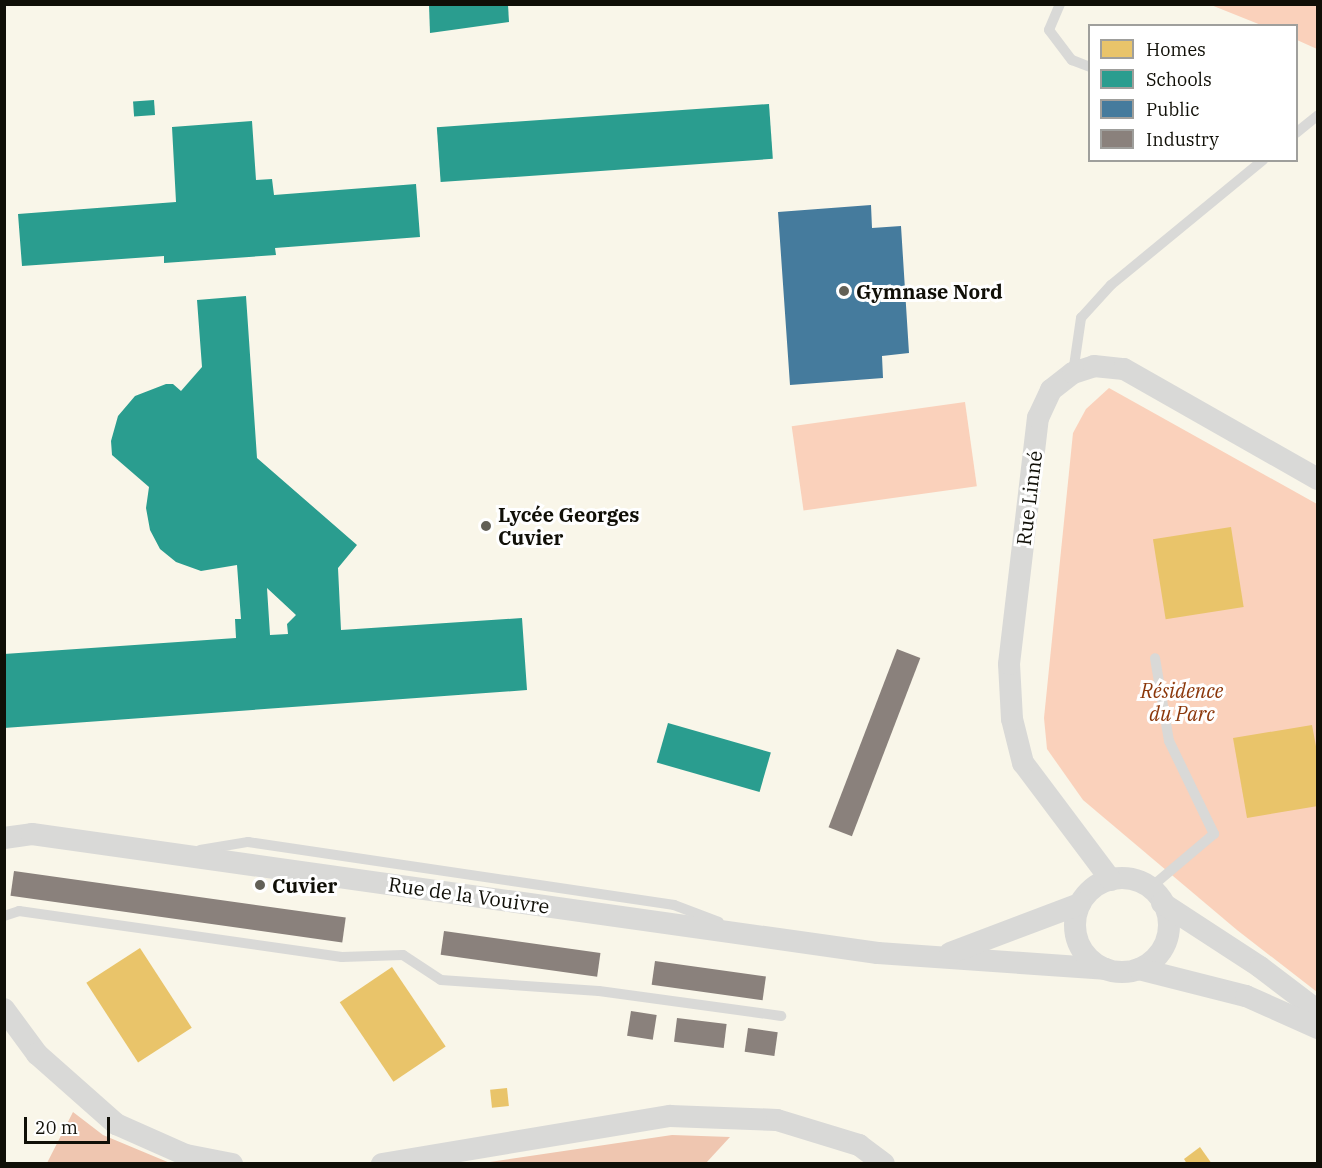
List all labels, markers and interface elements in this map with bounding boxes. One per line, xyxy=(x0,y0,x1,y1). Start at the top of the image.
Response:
legend xyxy=(1088,24,1298,162)
text: Homes xyxy=(1146,38,1206,61)
text: Schools xyxy=(1146,68,1212,91)
text: Public xyxy=(1146,98,1200,121)
text: Industry xyxy=(1146,128,1219,151)
place label: Gymnase Nord xyxy=(856,279,1003,303)
marker: Gymnase Nord xyxy=(837,284,851,298)
street label: Rue Linné xyxy=(1011,449,1047,547)
place label: Lycée Georges Cuvier xyxy=(498,502,640,549)
marker: Lycée Georges Cuvier xyxy=(479,519,493,533)
park label: Résidence du Parc xyxy=(1141,679,1223,726)
street label: Rue de la Vouivre xyxy=(387,872,551,918)
place label: Cuvier xyxy=(272,873,337,897)
marker: Cuvier xyxy=(253,878,267,892)
scale bar xyxy=(27,1105,112,1143)
text: 20 m xyxy=(35,1116,78,1139)

